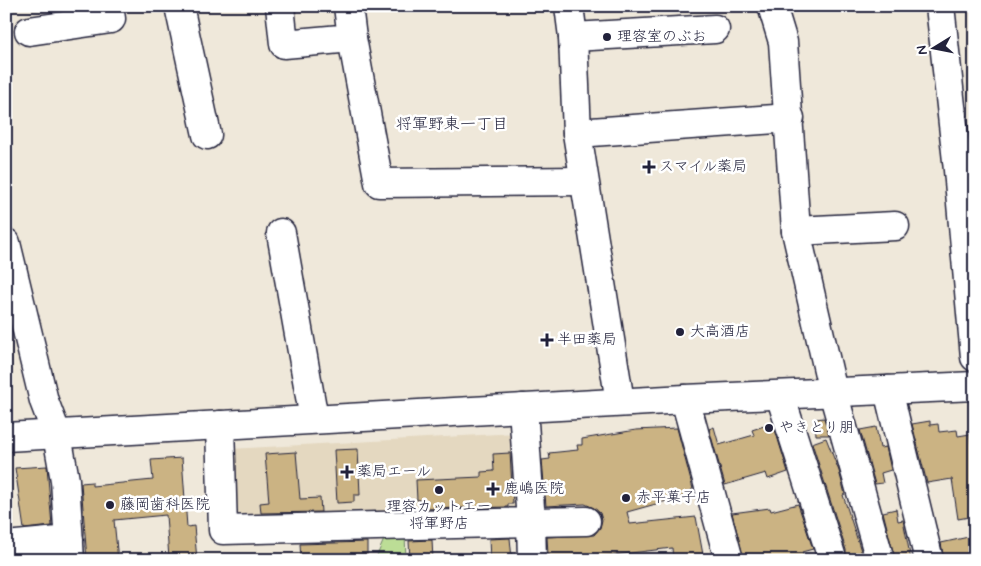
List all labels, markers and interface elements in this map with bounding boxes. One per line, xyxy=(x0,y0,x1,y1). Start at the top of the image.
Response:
north arrow xyxy=(908,22,958,72)
place label: 理容室のぶお xyxy=(617,27,707,47)
marker: 理容室のぶお xyxy=(601,31,613,43)
text: N xyxy=(913,44,932,56)
district label: 将軍野東一丁目 xyxy=(396,114,508,135)
place label: スマイル薬局 xyxy=(659,157,747,177)
marker: スマイル薬局 xyxy=(643,161,655,173)
place label: 大高酒店 xyxy=(690,322,750,342)
marker: 大高酒店 xyxy=(674,326,686,338)
place label: 半田薬局 xyxy=(557,330,617,350)
marker: 半田薬局 xyxy=(541,334,553,346)
place label: やきとり朋 xyxy=(779,418,854,438)
marker: やきとり朋 xyxy=(763,422,775,434)
place label: 薬局エール xyxy=(357,462,431,482)
marker: 薬局エール xyxy=(341,466,353,478)
place label: 鹿嶋医院 xyxy=(504,479,564,499)
marker: 鹿嶋医院 xyxy=(486,482,500,496)
marker: 理容カットエー 将軍野店 xyxy=(433,484,445,496)
place label: 赤平菓子店 xyxy=(636,488,711,508)
marker: 赤平菓子店 xyxy=(620,492,632,504)
place label: 藤岡歯科医院 xyxy=(120,495,210,515)
place label: 理容カットエー 将軍野店 xyxy=(386,497,492,534)
marker: 藤岡歯科医院 xyxy=(104,499,116,511)

